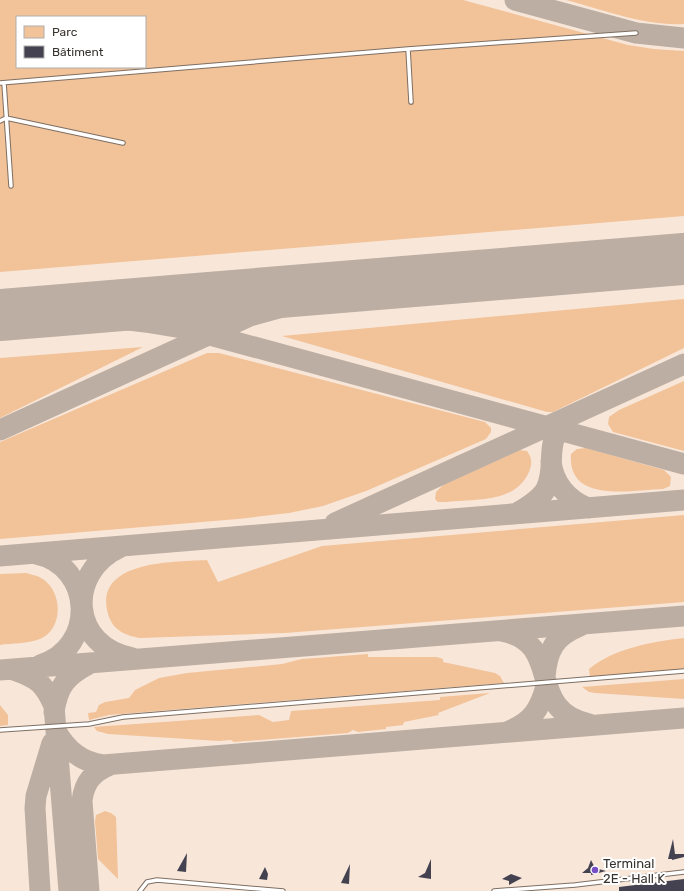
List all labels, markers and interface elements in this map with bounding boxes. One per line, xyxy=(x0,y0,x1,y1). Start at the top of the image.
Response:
legend xyxy=(16,16,146,68)
text: Parc xyxy=(52,25,78,39)
text: Bâtiment xyxy=(52,45,104,59)
place label: Terminal 2E - Hall K xyxy=(603,856,665,886)
marker: Terminal 2E - Hall K xyxy=(590,865,600,875)

